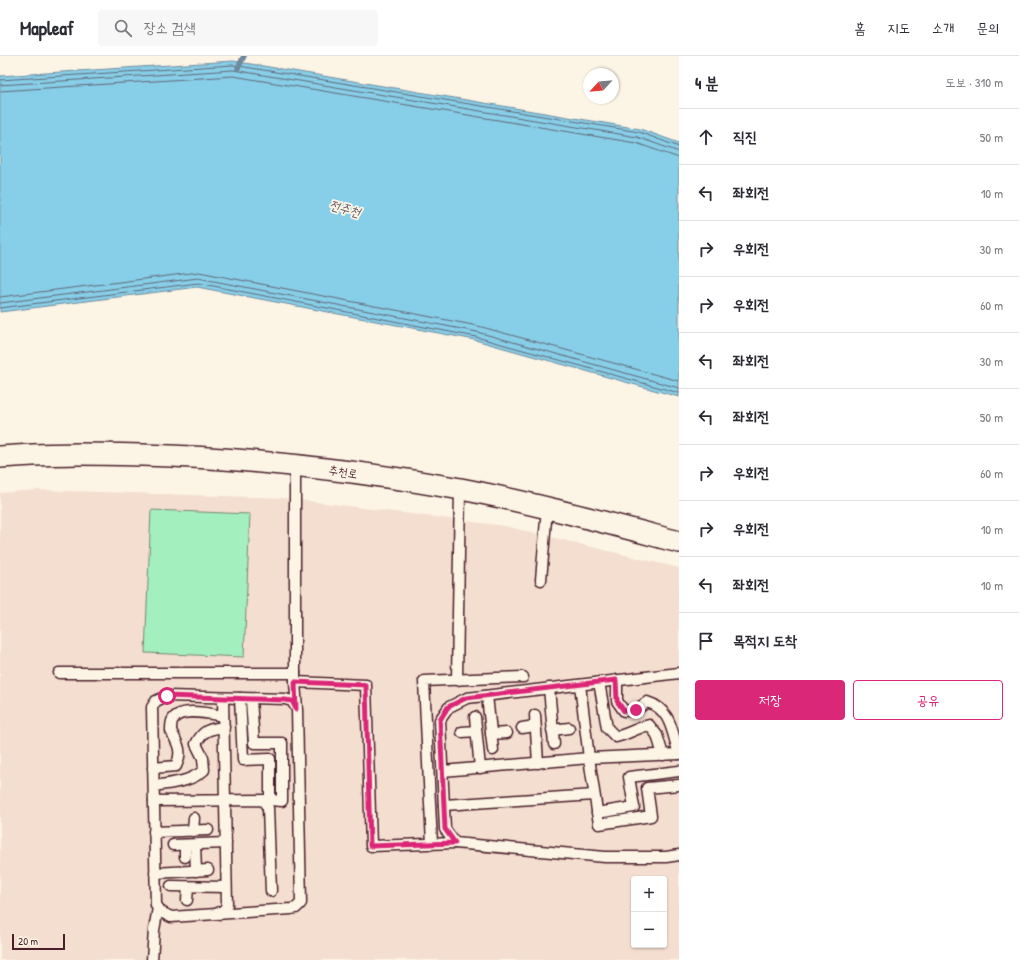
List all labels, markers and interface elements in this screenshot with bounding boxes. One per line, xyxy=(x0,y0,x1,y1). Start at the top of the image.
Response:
search box xyxy=(98,10,378,46)
text: Mapleaf xyxy=(20,15,74,41)
icon: search xyxy=(112,17,134,39)
text: 장소 검색 xyxy=(144,17,196,38)
text: 홈 xyxy=(854,18,865,37)
text: 지도 xyxy=(887,18,910,37)
text: 소개 xyxy=(932,18,954,37)
text: 문의 xyxy=(976,18,999,37)
north arrow xyxy=(583,68,619,104)
text: 4 분 xyxy=(695,71,719,94)
text: 도보 · 310 m xyxy=(945,73,1003,91)
icon: ahead xyxy=(695,126,717,148)
text: 직진 xyxy=(733,126,757,147)
text: 50 m xyxy=(980,128,1003,146)
icon: left xyxy=(695,182,717,204)
text: 좌회전 xyxy=(733,182,769,203)
text: 10 m xyxy=(981,184,1003,202)
water label: 전주천 xyxy=(327,195,364,221)
icon: right xyxy=(695,238,717,260)
text: 우회전 xyxy=(733,238,769,259)
text: 30 m xyxy=(980,240,1003,258)
icon: right xyxy=(695,294,717,316)
text: 우회전 xyxy=(733,294,769,315)
text: 60 m xyxy=(980,296,1003,314)
icon: left xyxy=(695,350,717,372)
text: 좌회전 xyxy=(733,350,769,371)
text: 30 m xyxy=(980,352,1003,370)
icon: left xyxy=(695,406,717,428)
text: 좌회전 xyxy=(733,406,769,427)
text: 50 m xyxy=(980,408,1003,426)
street label: 추천로 xyxy=(327,461,359,482)
icon: right xyxy=(695,462,717,484)
text: 우회전 xyxy=(733,462,769,483)
text: 60 m xyxy=(980,464,1003,482)
icon: right xyxy=(695,518,717,540)
text: 우회전 xyxy=(733,518,769,539)
text: 10 m xyxy=(981,520,1003,538)
icon: left xyxy=(695,574,717,596)
text: 좌회전 xyxy=(733,574,769,595)
text: 10 m xyxy=(981,576,1003,594)
icon: arrive xyxy=(695,630,717,652)
text: 목적지 도착 xyxy=(733,630,797,651)
button: 저장 xyxy=(695,680,845,720)
button: 공유 xyxy=(853,680,1003,720)
route start xyxy=(158,687,176,705)
route end xyxy=(627,701,645,719)
map controls xyxy=(631,876,667,948)
button: + xyxy=(631,876,667,912)
button: − xyxy=(631,912,667,948)
scale bar xyxy=(12,932,65,951)
text: 20 m xyxy=(18,934,38,948)

